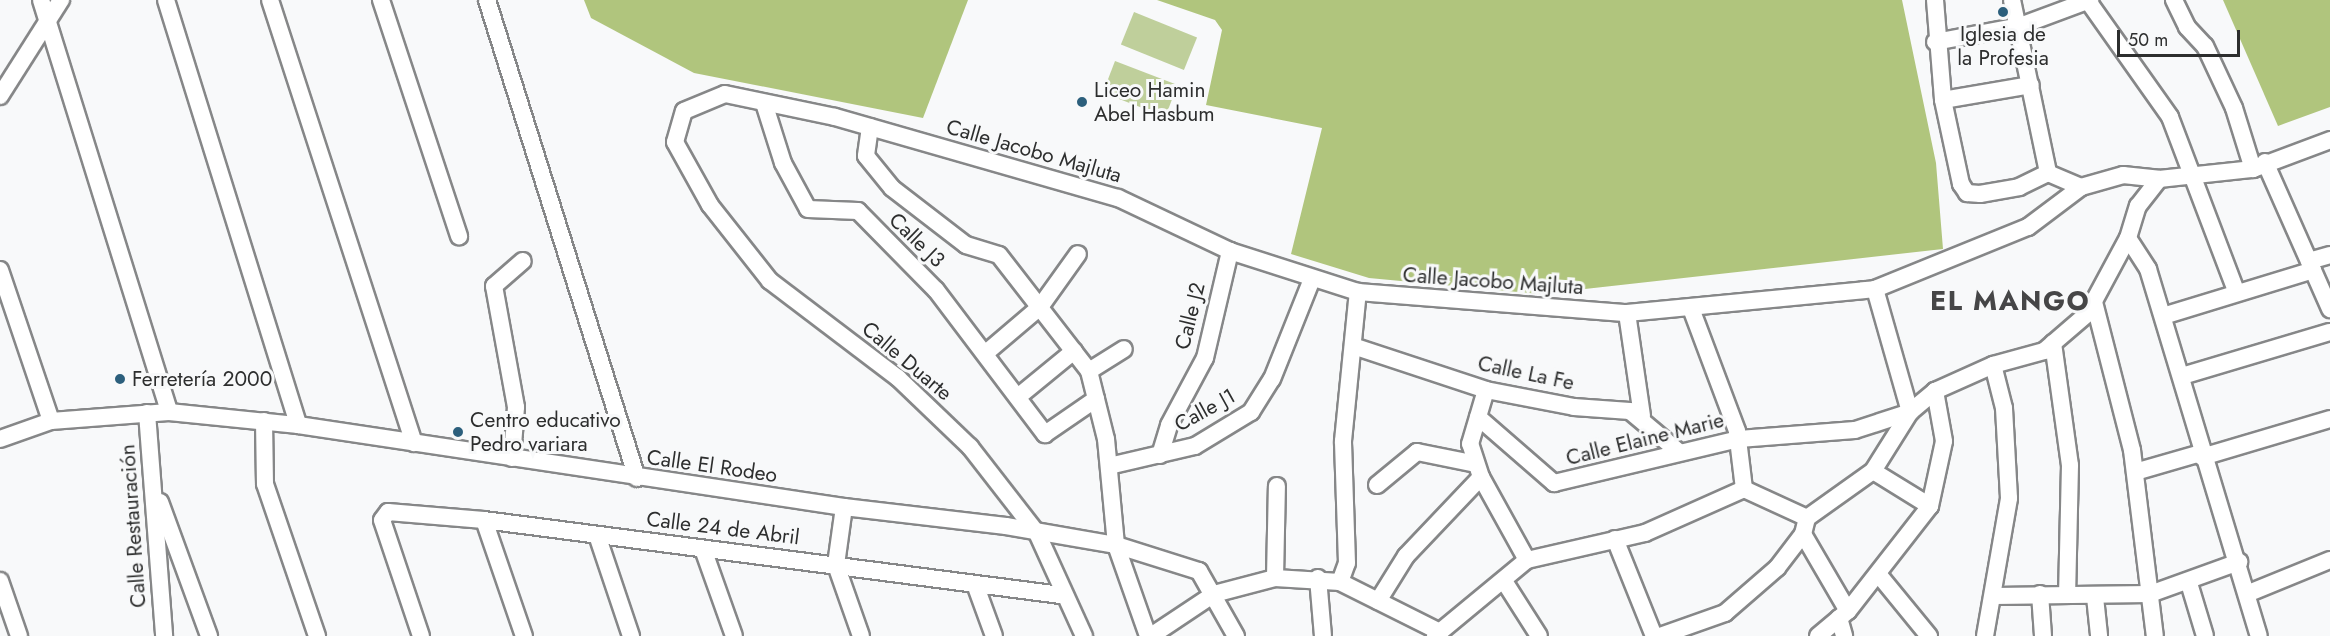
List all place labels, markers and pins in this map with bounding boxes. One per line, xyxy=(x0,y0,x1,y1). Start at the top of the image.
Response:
marker: Iglesia de la Profesia xyxy=(1996,5,2010,19)
place label: Iglesia de la Profesia xyxy=(1957,21,2049,71)
place label: Liceo Hamin Abel Hasbum xyxy=(1094,77,1215,127)
marker: Liceo Hamin Abel Hasbum xyxy=(1075,95,1089,109)
place label: Ferretería 2000 xyxy=(132,366,272,392)
marker: Ferretería 2000 xyxy=(113,372,127,386)
place label: Centro educativo Pedro variara xyxy=(470,407,621,457)
marker: Centro educativo Pedro variara xyxy=(451,425,465,439)

